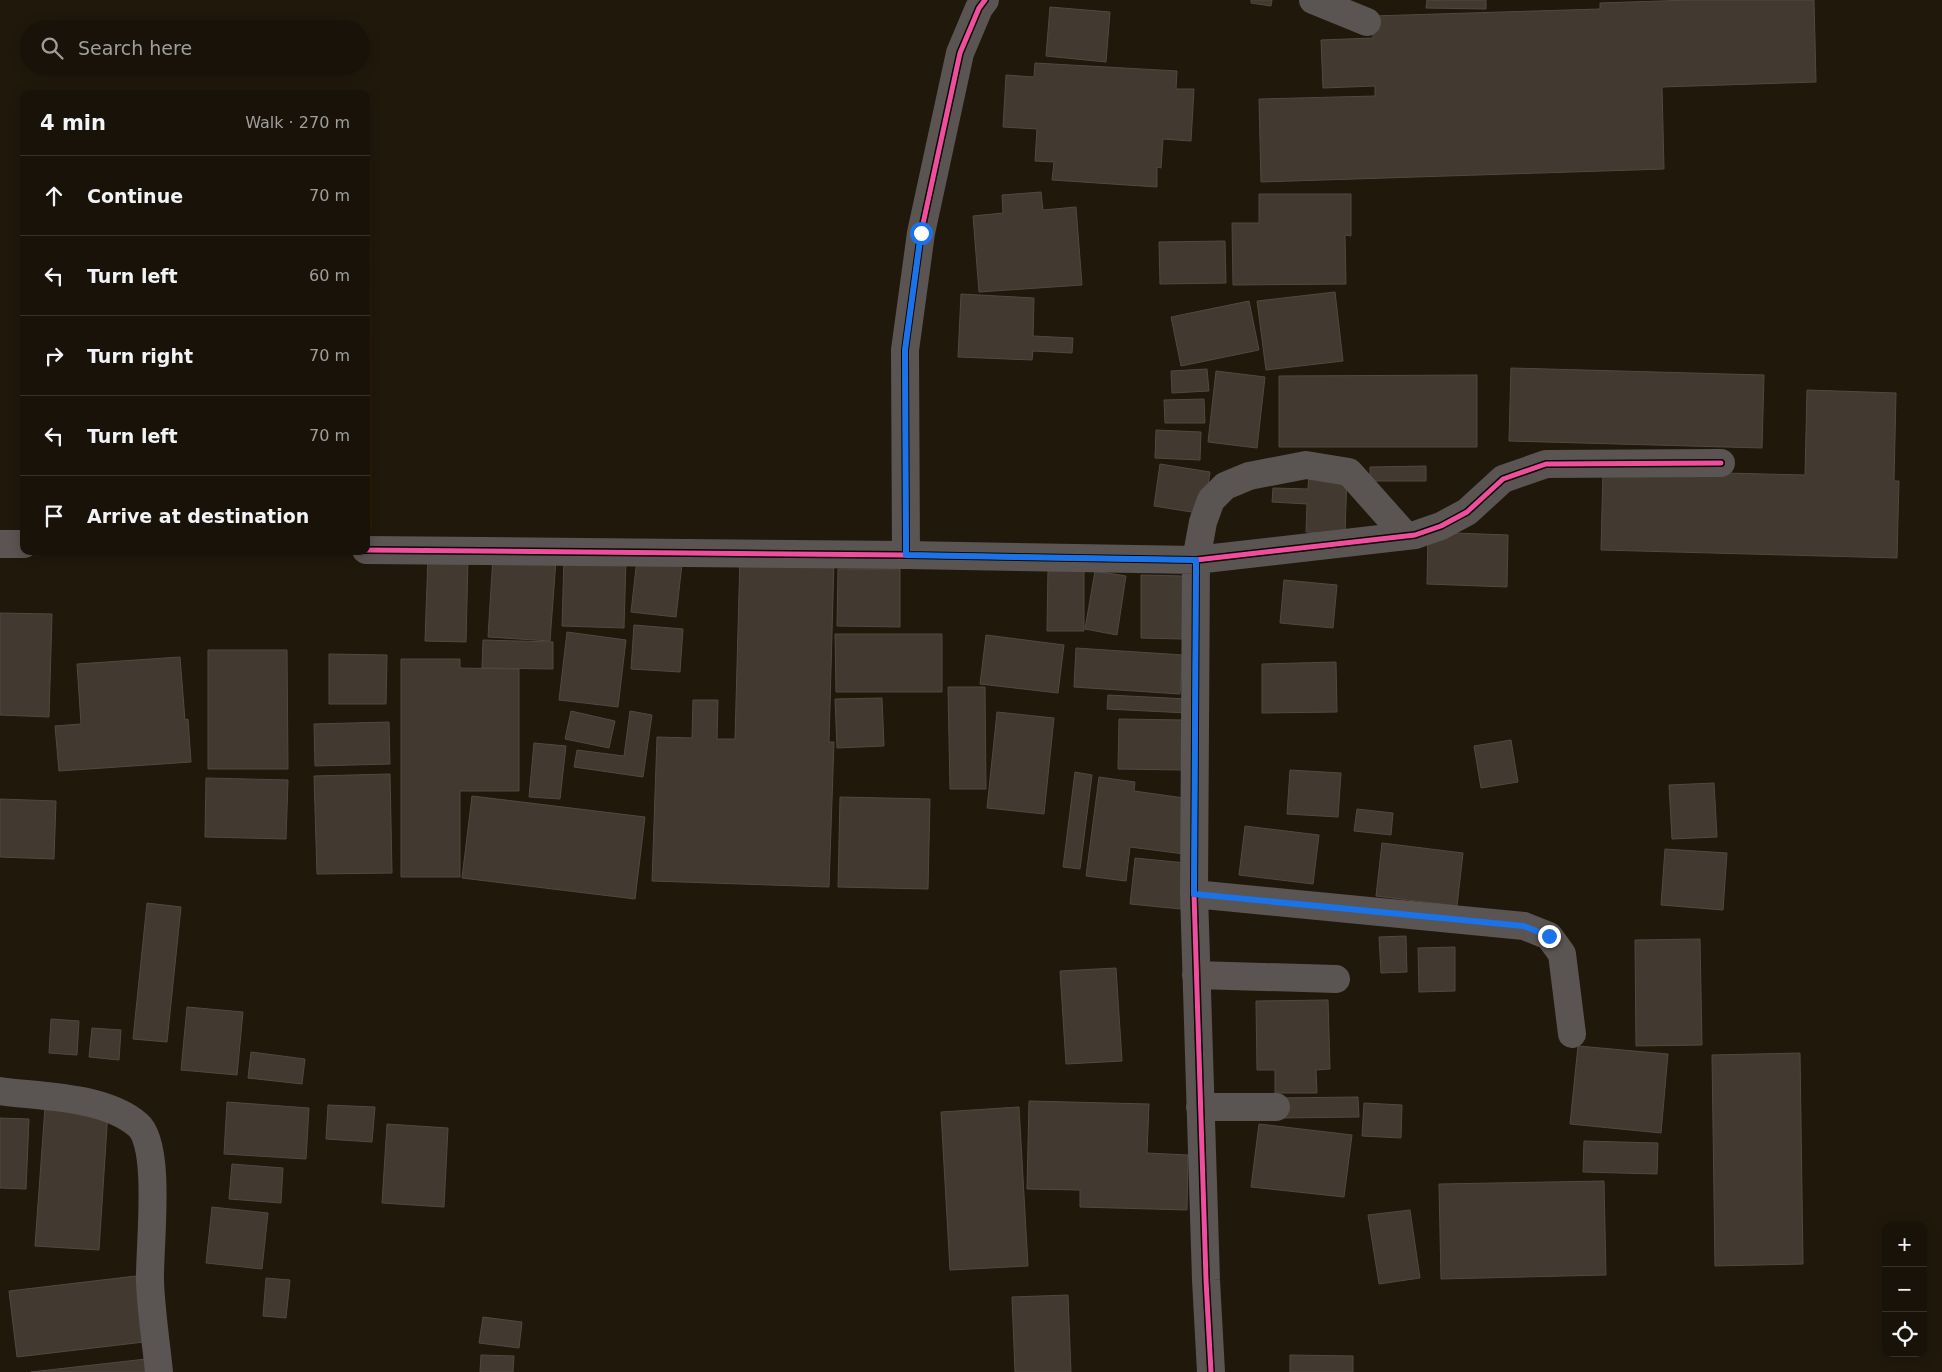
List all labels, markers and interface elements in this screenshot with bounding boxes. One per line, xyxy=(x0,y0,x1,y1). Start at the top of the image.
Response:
search box xyxy=(20,20,370,75)
icon: search xyxy=(38,34,66,62)
text: Search here xyxy=(78,37,192,59)
text: 4 min xyxy=(40,111,106,135)
text: Walk · 270 m xyxy=(245,113,350,132)
icon: ahead xyxy=(40,182,68,210)
text: Continue xyxy=(87,185,183,207)
text: 70 m xyxy=(309,186,350,205)
route start xyxy=(910,222,933,245)
icon: left xyxy=(40,262,68,290)
text: Turn left xyxy=(87,265,178,287)
text: 60 m xyxy=(309,266,350,285)
icon: right xyxy=(40,342,68,370)
text: Turn right xyxy=(87,345,193,367)
text: 70 m xyxy=(309,346,350,365)
icon: left xyxy=(40,422,68,450)
text: Turn left xyxy=(87,425,178,447)
text: 70 m xyxy=(309,426,350,445)
icon: arrive xyxy=(40,502,68,530)
text: Arrive at destination xyxy=(87,505,309,527)
route end xyxy=(1538,925,1561,948)
map controls xyxy=(1882,1222,1927,1357)
button: + xyxy=(1882,1222,1927,1267)
button: − xyxy=(1882,1267,1927,1312)
button: locate xyxy=(1882,1312,1927,1357)

